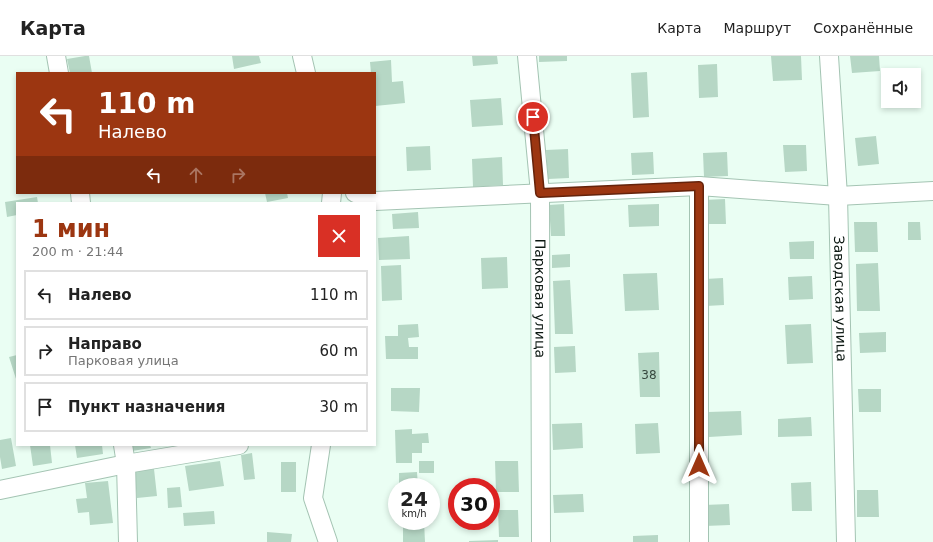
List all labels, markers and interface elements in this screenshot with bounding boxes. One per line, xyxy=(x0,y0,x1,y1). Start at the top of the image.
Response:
text: Карта xyxy=(20,17,86,39)
text: Карта xyxy=(657,20,701,36)
text: Маршрут xyxy=(723,20,791,36)
text: Сохранённые xyxy=(813,20,913,36)
map controls xyxy=(881,68,921,108)
button: sound xyxy=(881,68,921,108)
text: 110 m xyxy=(98,87,195,120)
icon: left xyxy=(32,88,84,140)
pin xyxy=(516,100,550,134)
icon: arrive xyxy=(522,106,544,128)
text: Налево xyxy=(98,121,167,142)
icon: left xyxy=(143,164,165,186)
icon: ahead xyxy=(185,164,207,186)
icon: right xyxy=(227,164,249,186)
text: 1 мин xyxy=(32,215,110,243)
button: close xyxy=(318,215,360,257)
street label: Заводская улица xyxy=(831,235,850,362)
street label: Парковая улица xyxy=(532,239,548,358)
text: 200 m · 21:44 xyxy=(32,244,123,259)
icon: left xyxy=(34,284,56,306)
text: Налево xyxy=(68,286,132,304)
text: 110 m xyxy=(310,286,358,304)
text: Направо xyxy=(68,335,142,353)
icon: right xyxy=(34,340,56,362)
text: 60 m xyxy=(320,342,358,360)
text: Парковая улица xyxy=(68,353,179,368)
house number: 38 xyxy=(641,368,657,382)
icon: arrive xyxy=(34,396,56,418)
text: Пункт назначения xyxy=(68,398,225,416)
text: 30 m xyxy=(320,398,358,416)
position arrow xyxy=(678,444,720,486)
speed limit sign: 30 xyxy=(448,478,500,530)
text: 24 xyxy=(400,487,428,511)
text: km/h xyxy=(401,508,427,519)

